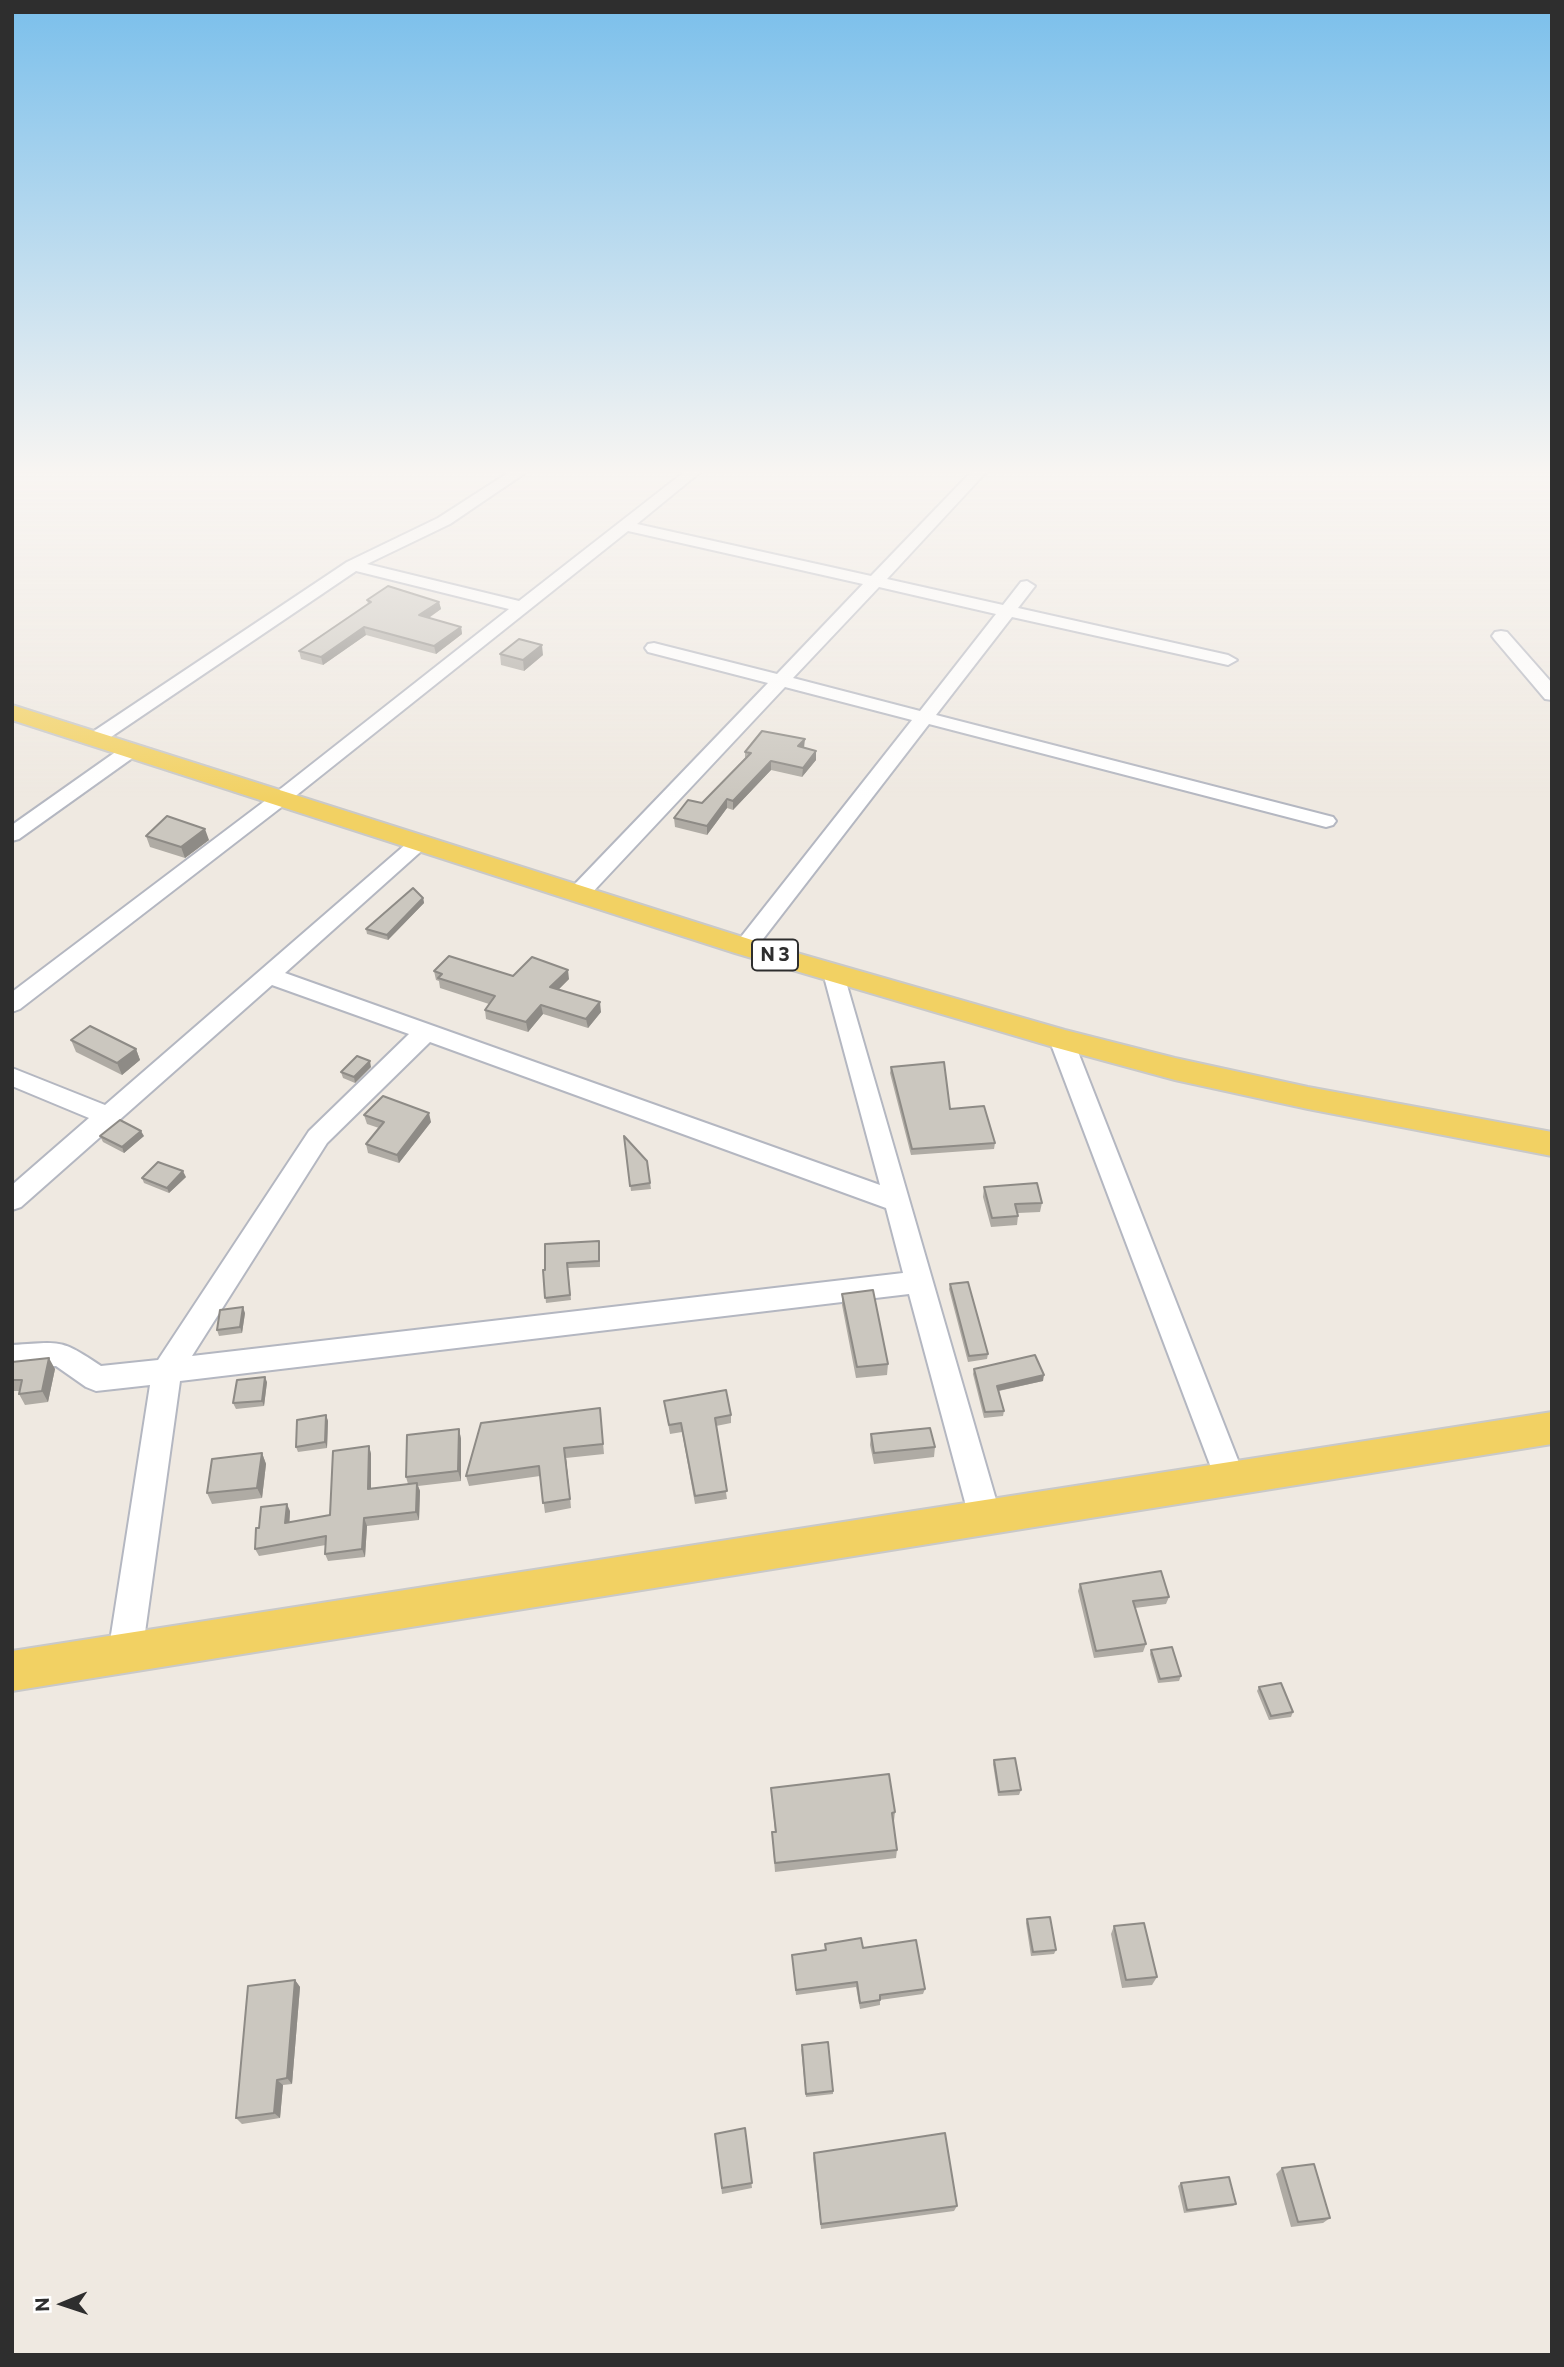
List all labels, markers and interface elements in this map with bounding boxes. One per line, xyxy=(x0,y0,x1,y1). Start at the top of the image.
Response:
road number: N 3 xyxy=(752,939,798,970)
north arrow xyxy=(28,2269,98,2339)
text: N xyxy=(30,2297,53,2312)

